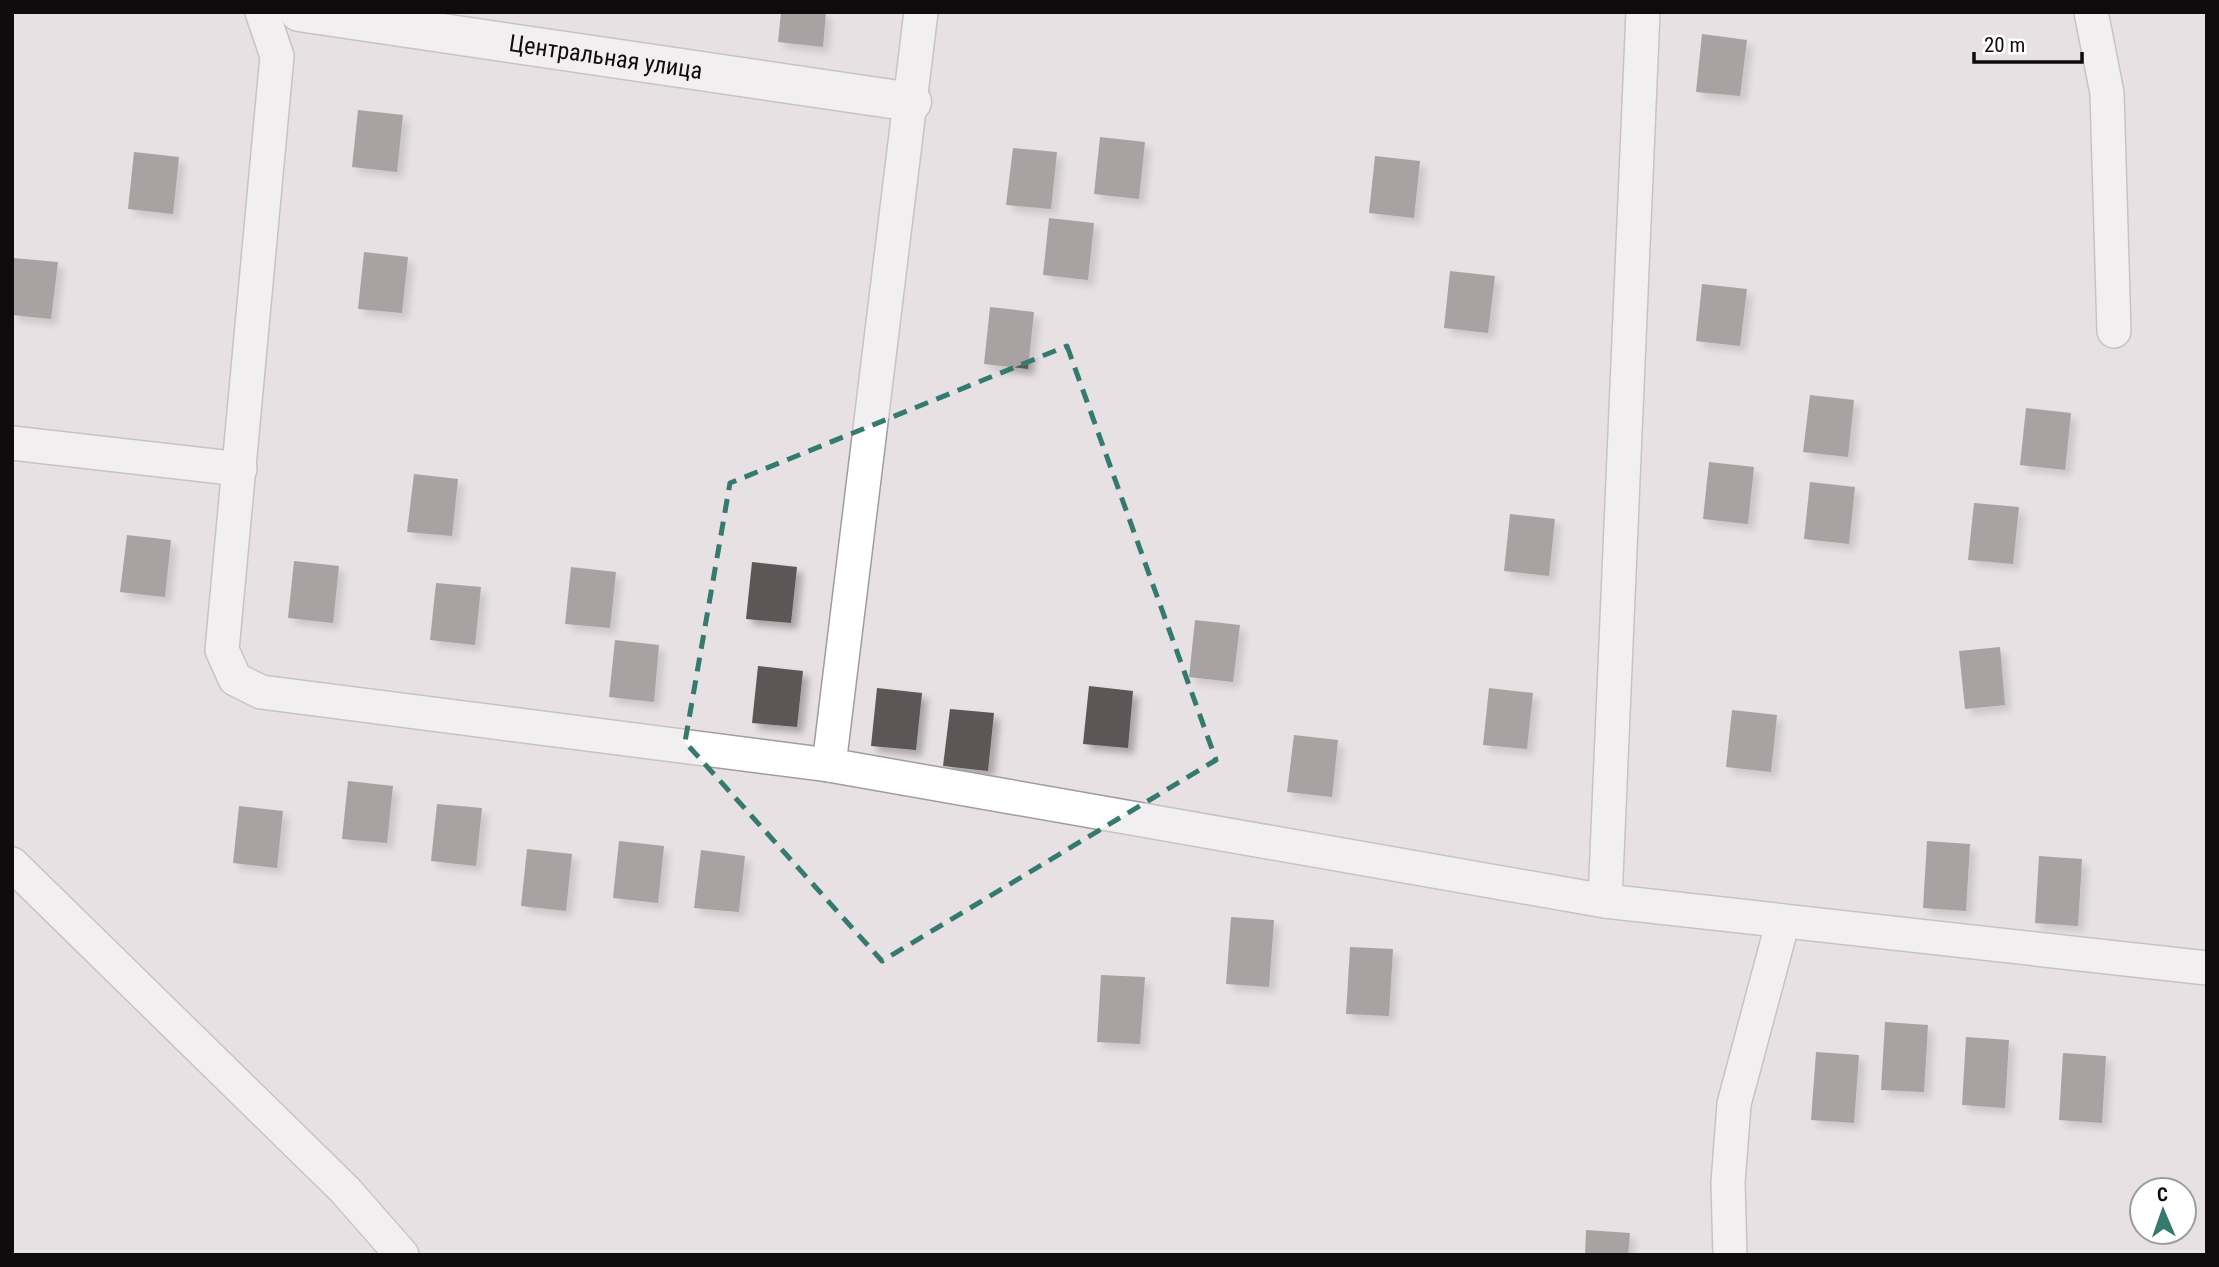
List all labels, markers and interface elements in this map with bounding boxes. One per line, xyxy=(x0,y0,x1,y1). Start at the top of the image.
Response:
scale bar xyxy=(1974,21,2082,65)
street label: Центральная улица xyxy=(507,29,704,85)
text: 20 m xyxy=(1984,33,2025,57)
north arrow xyxy=(2128,1176,2198,1246)
text: С xyxy=(2157,1183,2168,1206)

